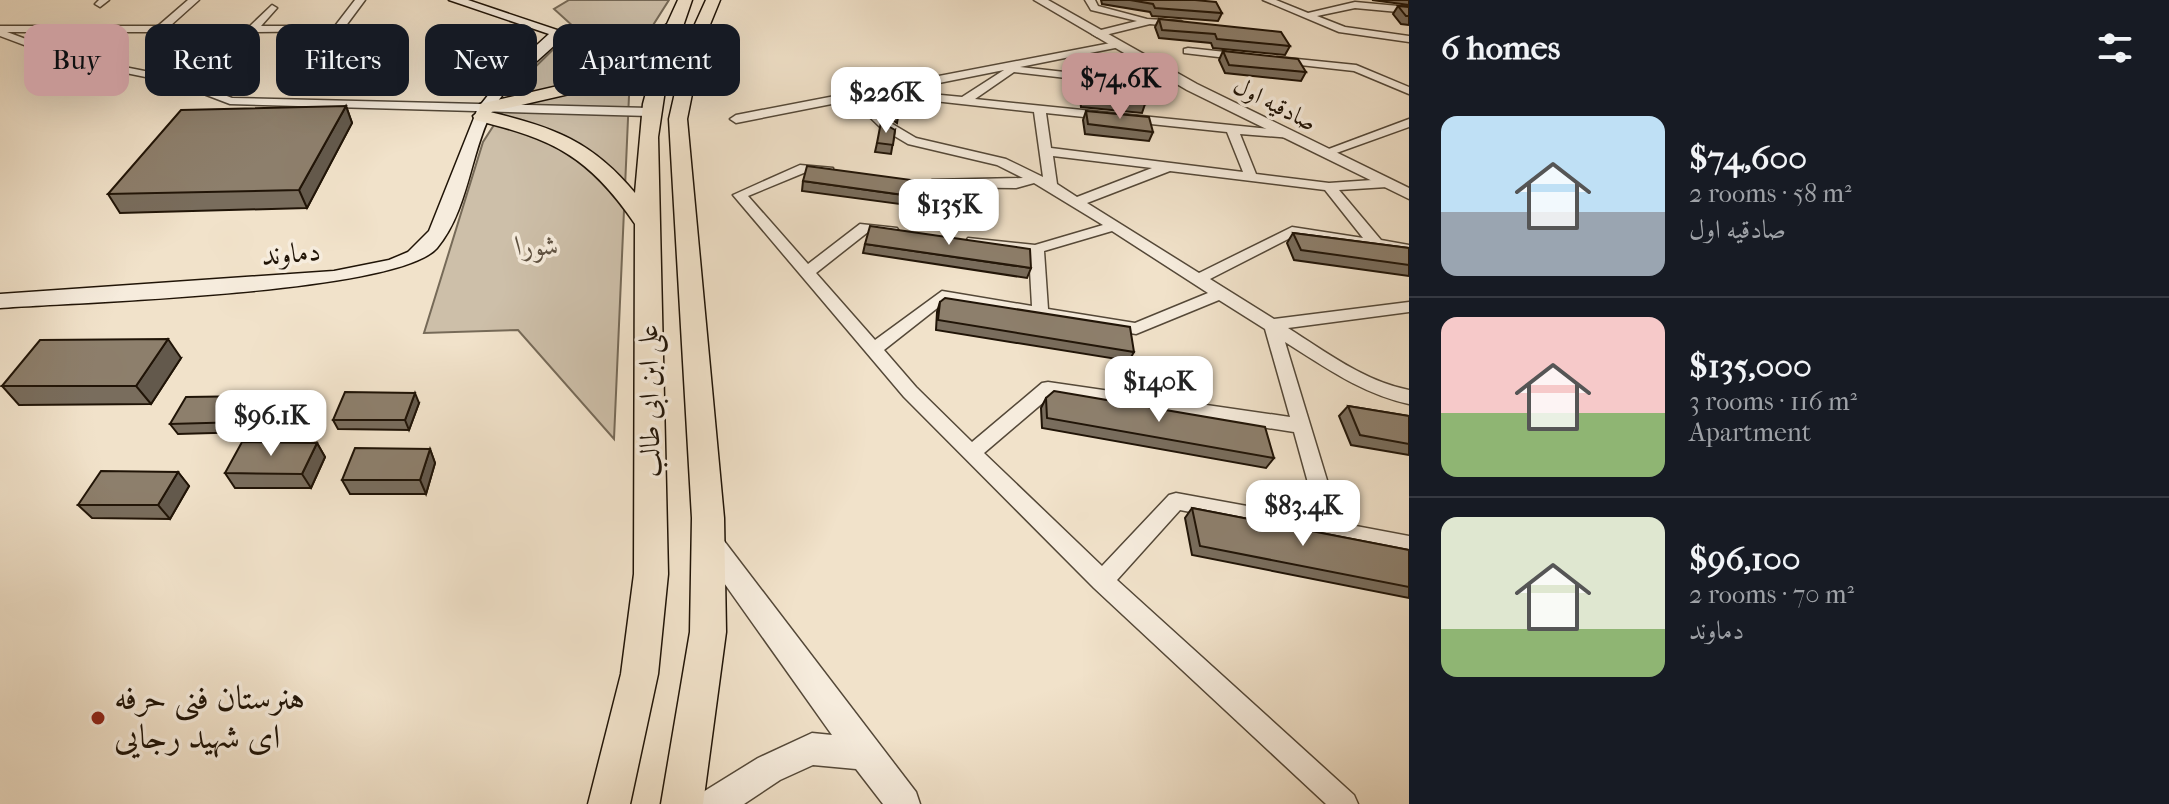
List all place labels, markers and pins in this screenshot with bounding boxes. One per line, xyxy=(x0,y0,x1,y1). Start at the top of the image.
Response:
pin: $74.6K xyxy=(1055,53,1185,121)
pin: $226K xyxy=(830,67,942,135)
pin: $135K xyxy=(893,179,1005,247)
pin: $140K xyxy=(1103,356,1215,424)
pin: $96.1K xyxy=(206,390,336,458)
pin: $83.4K xyxy=(1238,480,1368,548)
place label: هنرستان فنی حرفه ای شهید رجایی xyxy=(114,678,305,759)
marker: هنرستان فنی حرفه ای شهید رجایی xyxy=(89,709,107,727)

